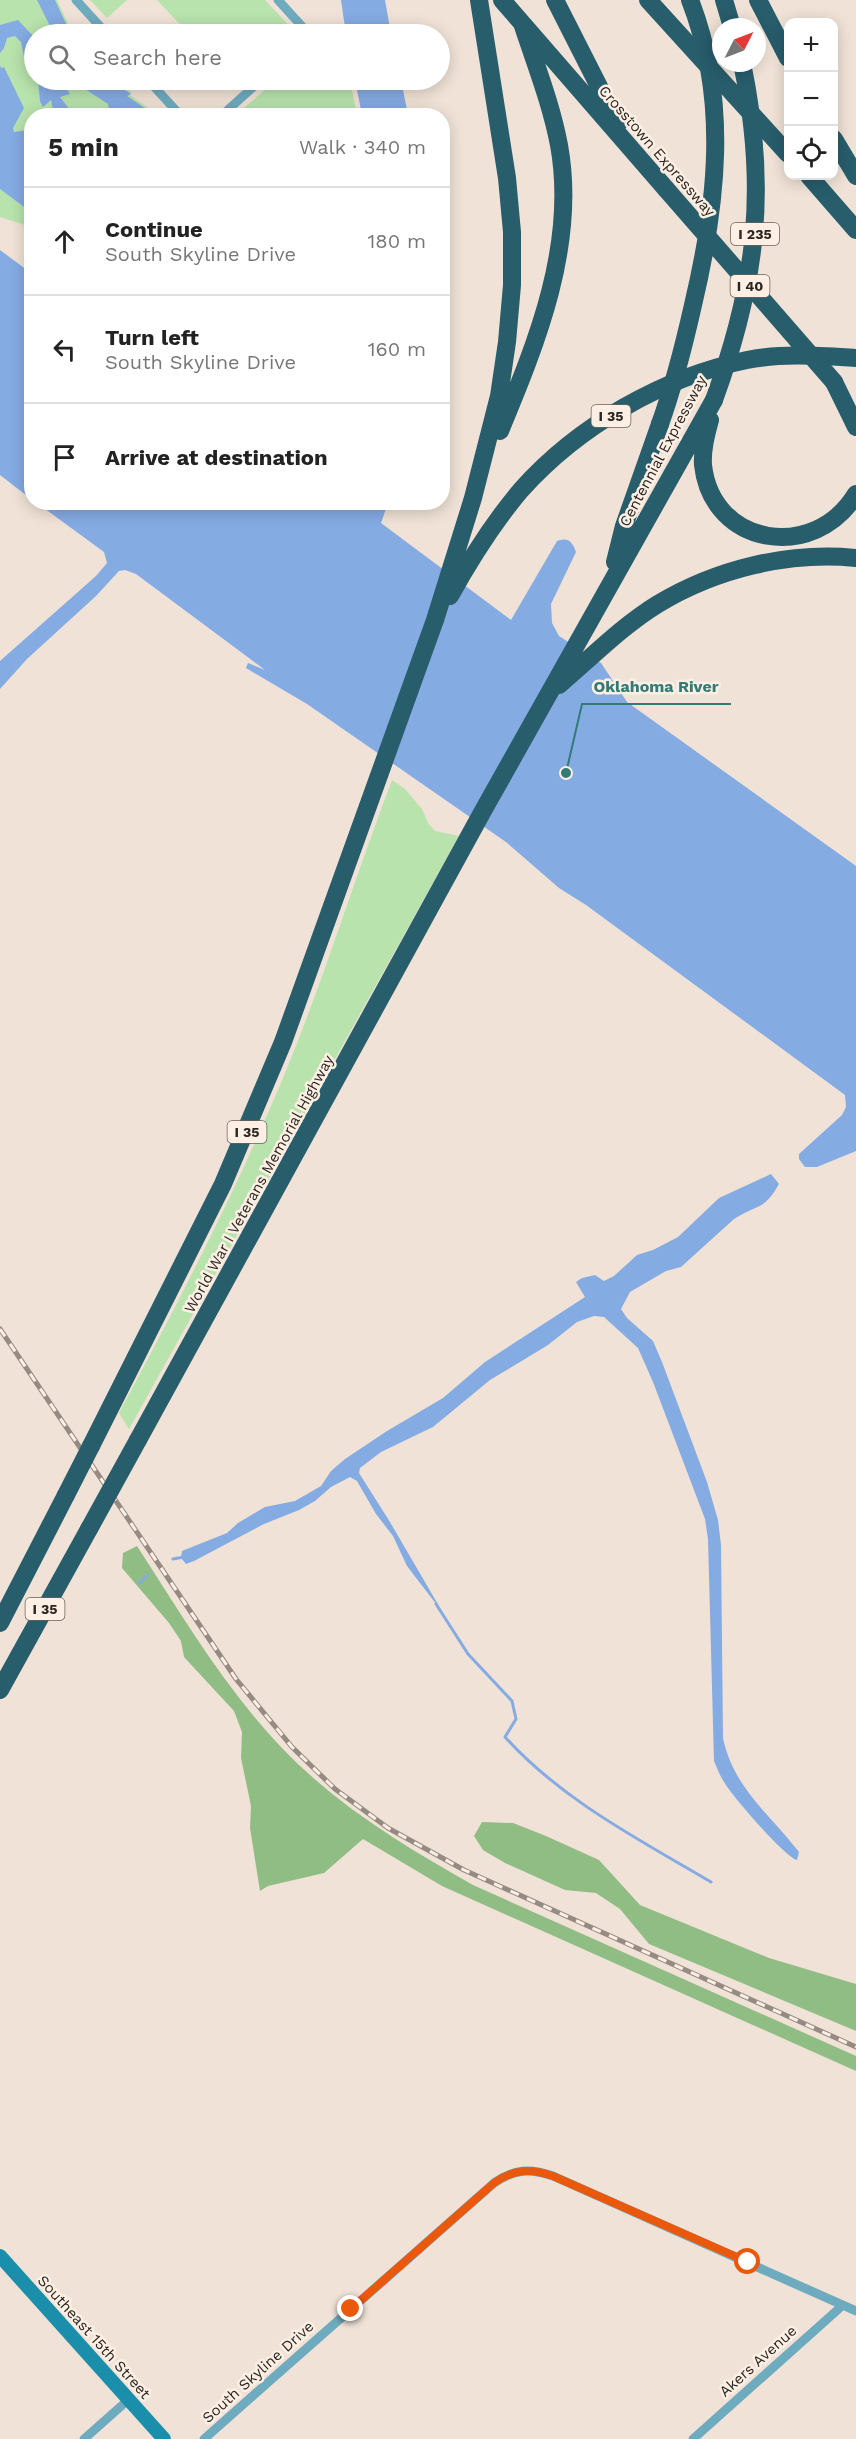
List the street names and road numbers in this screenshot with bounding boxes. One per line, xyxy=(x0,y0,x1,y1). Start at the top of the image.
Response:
street label: Crosstown Expressway xyxy=(595,82,719,220)
road number: I 235 xyxy=(731,223,779,245)
road number: I 40 xyxy=(730,275,770,297)
street label: Centennial Expressway xyxy=(616,372,711,530)
road number: I 35 xyxy=(592,405,630,427)
street label: World War I Veterans Memorial Highway xyxy=(180,1052,338,1316)
road number: I 35 xyxy=(228,1121,266,1143)
road number: I 35 xyxy=(26,1598,64,1620)
street label: Southeast 15th Street xyxy=(34,2272,155,2403)
street label: South Skyline Drive xyxy=(199,2317,317,2427)
street label: Akers Avenue xyxy=(716,2321,800,2401)

